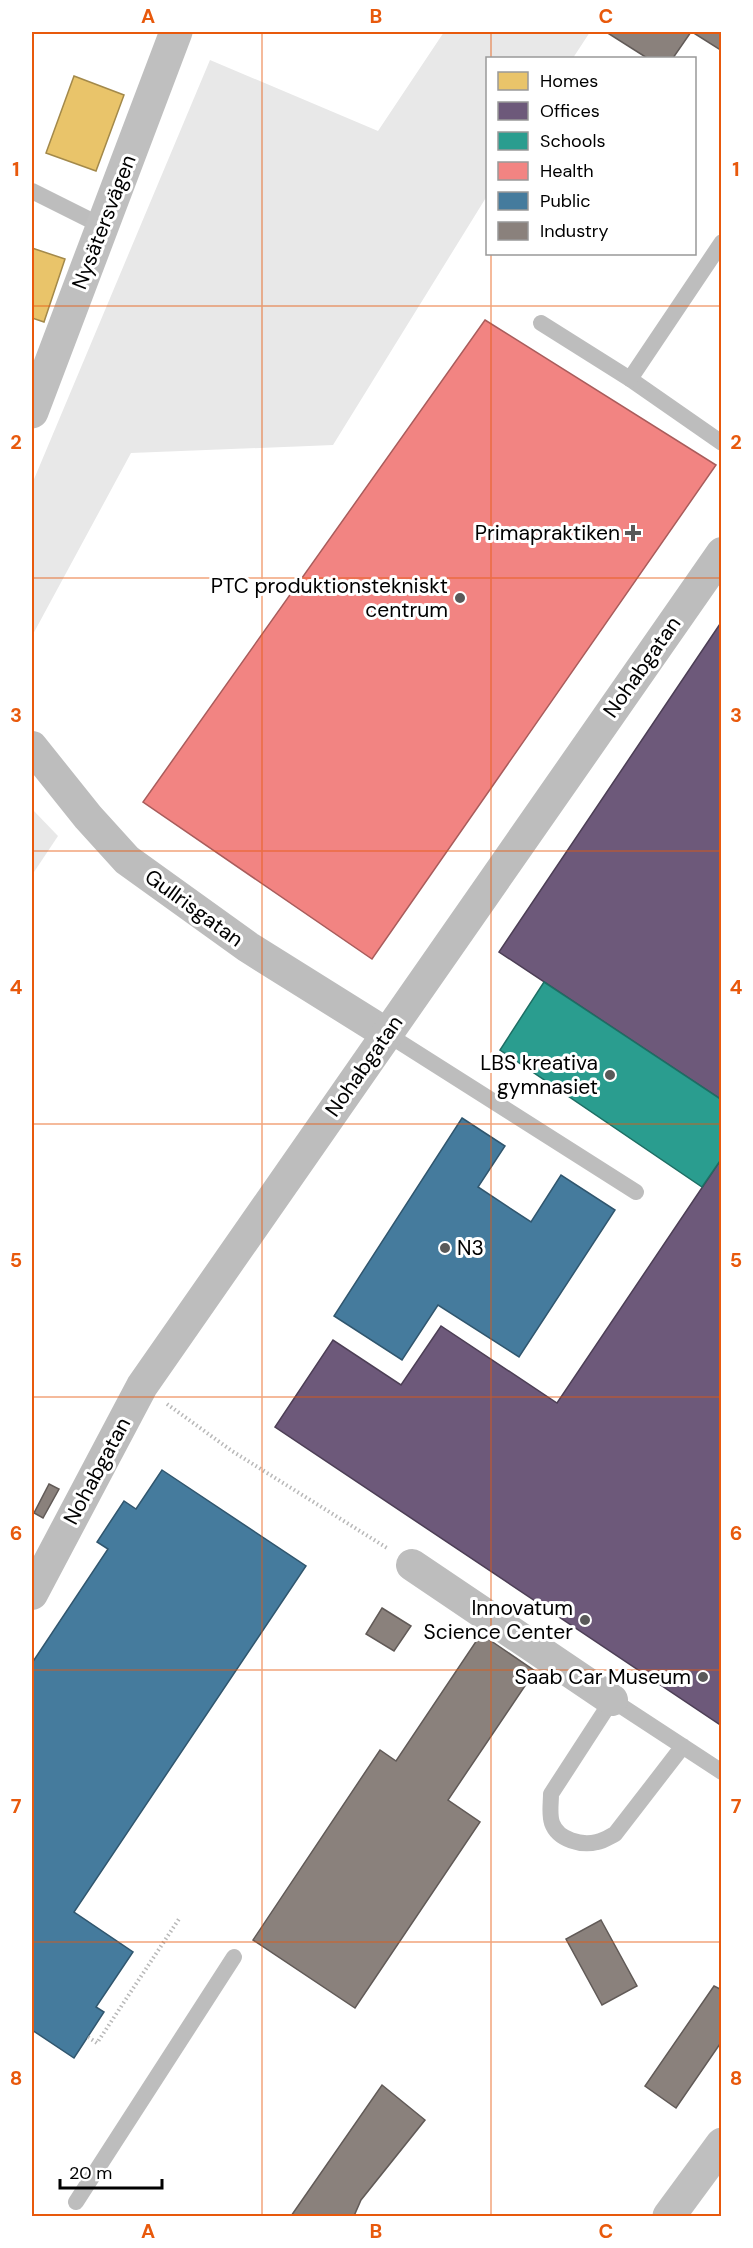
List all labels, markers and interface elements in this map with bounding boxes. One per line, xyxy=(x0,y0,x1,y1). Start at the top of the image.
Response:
text: A xyxy=(141,3,155,29)
text: B xyxy=(370,3,382,29)
text: C xyxy=(599,3,613,29)
legend xyxy=(486,57,696,255)
text: Homes xyxy=(540,69,598,93)
text: Offices xyxy=(540,99,600,123)
text: Schools xyxy=(540,129,605,153)
street label: Nysätersvägen xyxy=(65,151,143,293)
text: 1 xyxy=(12,156,20,182)
text: 1 xyxy=(732,156,740,182)
text: Health xyxy=(540,159,594,183)
text: Public xyxy=(540,189,591,213)
text: Industry xyxy=(540,219,609,243)
text: 2 xyxy=(10,429,22,455)
text: 2 xyxy=(730,429,742,455)
place label: Primapraktiken xyxy=(475,519,620,547)
marker: Primapraktiken xyxy=(624,524,642,542)
place label: PTC produktionstekniskt centrum xyxy=(211,572,448,624)
marker: PTC produktionstekniskt centrum xyxy=(453,591,467,605)
street label: Nohabgatan xyxy=(597,611,687,723)
text: 3 xyxy=(10,702,22,728)
text: 3 xyxy=(730,702,742,728)
street label: Gullrisgatan xyxy=(139,863,249,953)
text: 4 xyxy=(10,974,23,1000)
text: 4 xyxy=(730,974,743,1000)
street label: Nohabgatan xyxy=(319,1010,409,1122)
place label: LBS kreativa gymnasiet xyxy=(480,1049,598,1101)
marker: LBS kreativa gymnasiet xyxy=(603,1068,617,1082)
place label: N3 xyxy=(457,1234,484,1262)
marker: N3 xyxy=(438,1241,452,1255)
text: 5 xyxy=(10,1247,22,1273)
text: 5 xyxy=(730,1247,742,1273)
street label: Nohabgatan xyxy=(57,1412,137,1530)
text: 6 xyxy=(10,1520,22,1546)
text: 6 xyxy=(730,1520,742,1546)
place label: Innovatum Science Center xyxy=(424,1594,573,1646)
marker: Innovatum Science Center xyxy=(578,1613,592,1627)
place label: Saab Car Museum xyxy=(514,1663,691,1691)
marker: Saab Car Museum xyxy=(696,1670,710,1684)
text: 7 xyxy=(11,1793,22,1819)
text: 7 xyxy=(731,1793,742,1819)
text: 8 xyxy=(10,2065,22,2091)
text: 8 xyxy=(730,2065,742,2091)
scale bar xyxy=(60,2152,162,2190)
text: 20 m xyxy=(69,2161,112,2185)
text: A xyxy=(141,2218,155,2244)
text: B xyxy=(370,2218,382,2244)
text: C xyxy=(599,2218,613,2244)

